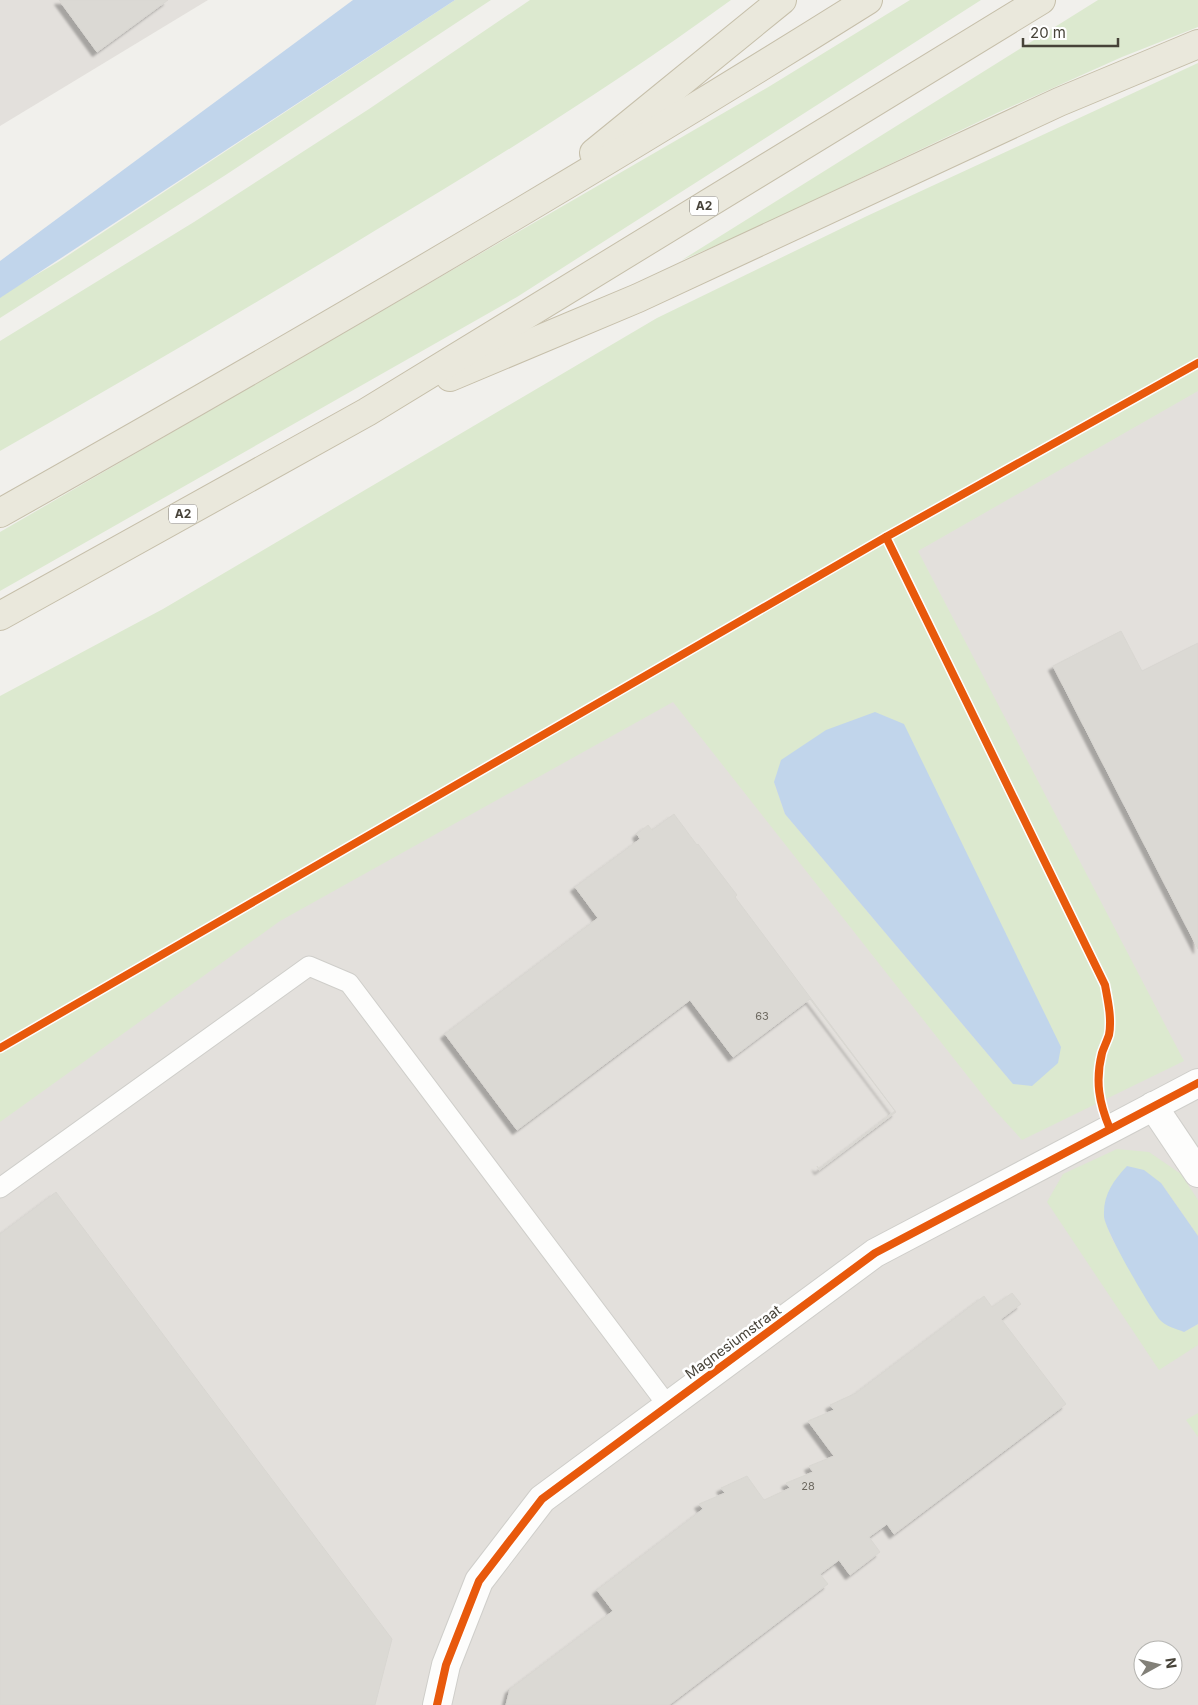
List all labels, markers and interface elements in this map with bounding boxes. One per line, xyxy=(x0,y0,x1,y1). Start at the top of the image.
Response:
scale bar xyxy=(1023,15,1118,47)
text: 20 m xyxy=(1030,23,1066,42)
road number: A2 xyxy=(690,197,718,216)
road number: A2 xyxy=(169,504,197,524)
house number: 63 xyxy=(755,1009,769,1023)
street label: Magnesiumstraat xyxy=(681,1301,784,1382)
house number: 28 xyxy=(801,1479,815,1493)
north arrow xyxy=(1133,1640,1183,1690)
text: N xyxy=(1162,1657,1181,1670)

